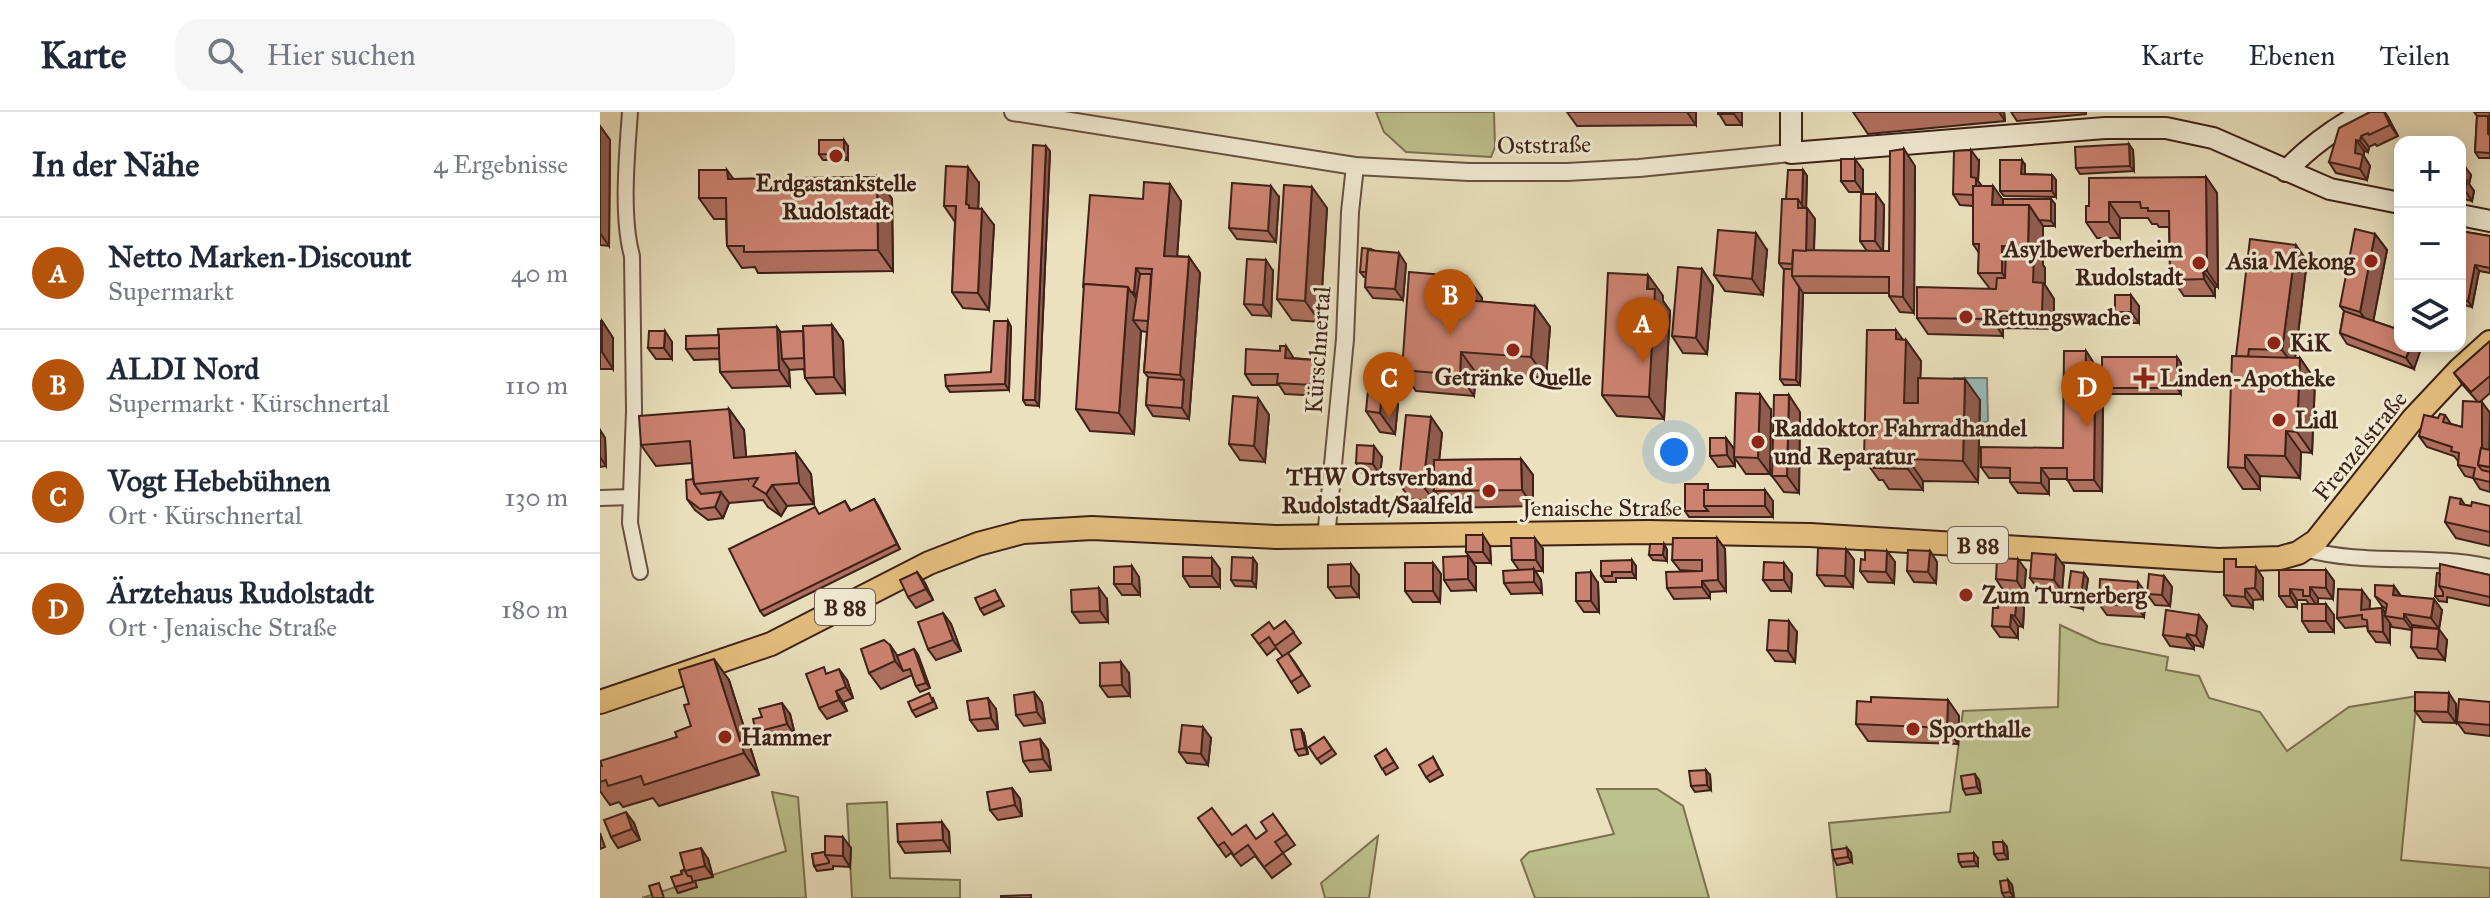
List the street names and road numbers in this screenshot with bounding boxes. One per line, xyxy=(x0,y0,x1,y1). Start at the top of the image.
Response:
street label: Oststraße xyxy=(1497,129,1591,161)
street label: Kürschnertal xyxy=(1299,285,1337,415)
street label: Frenzelstraße xyxy=(2306,385,2414,507)
street label: Jenaische Straße xyxy=(1519,493,1682,523)
road number: B 88 xyxy=(1948,527,2008,563)
road number: B 88 xyxy=(815,589,875,625)

